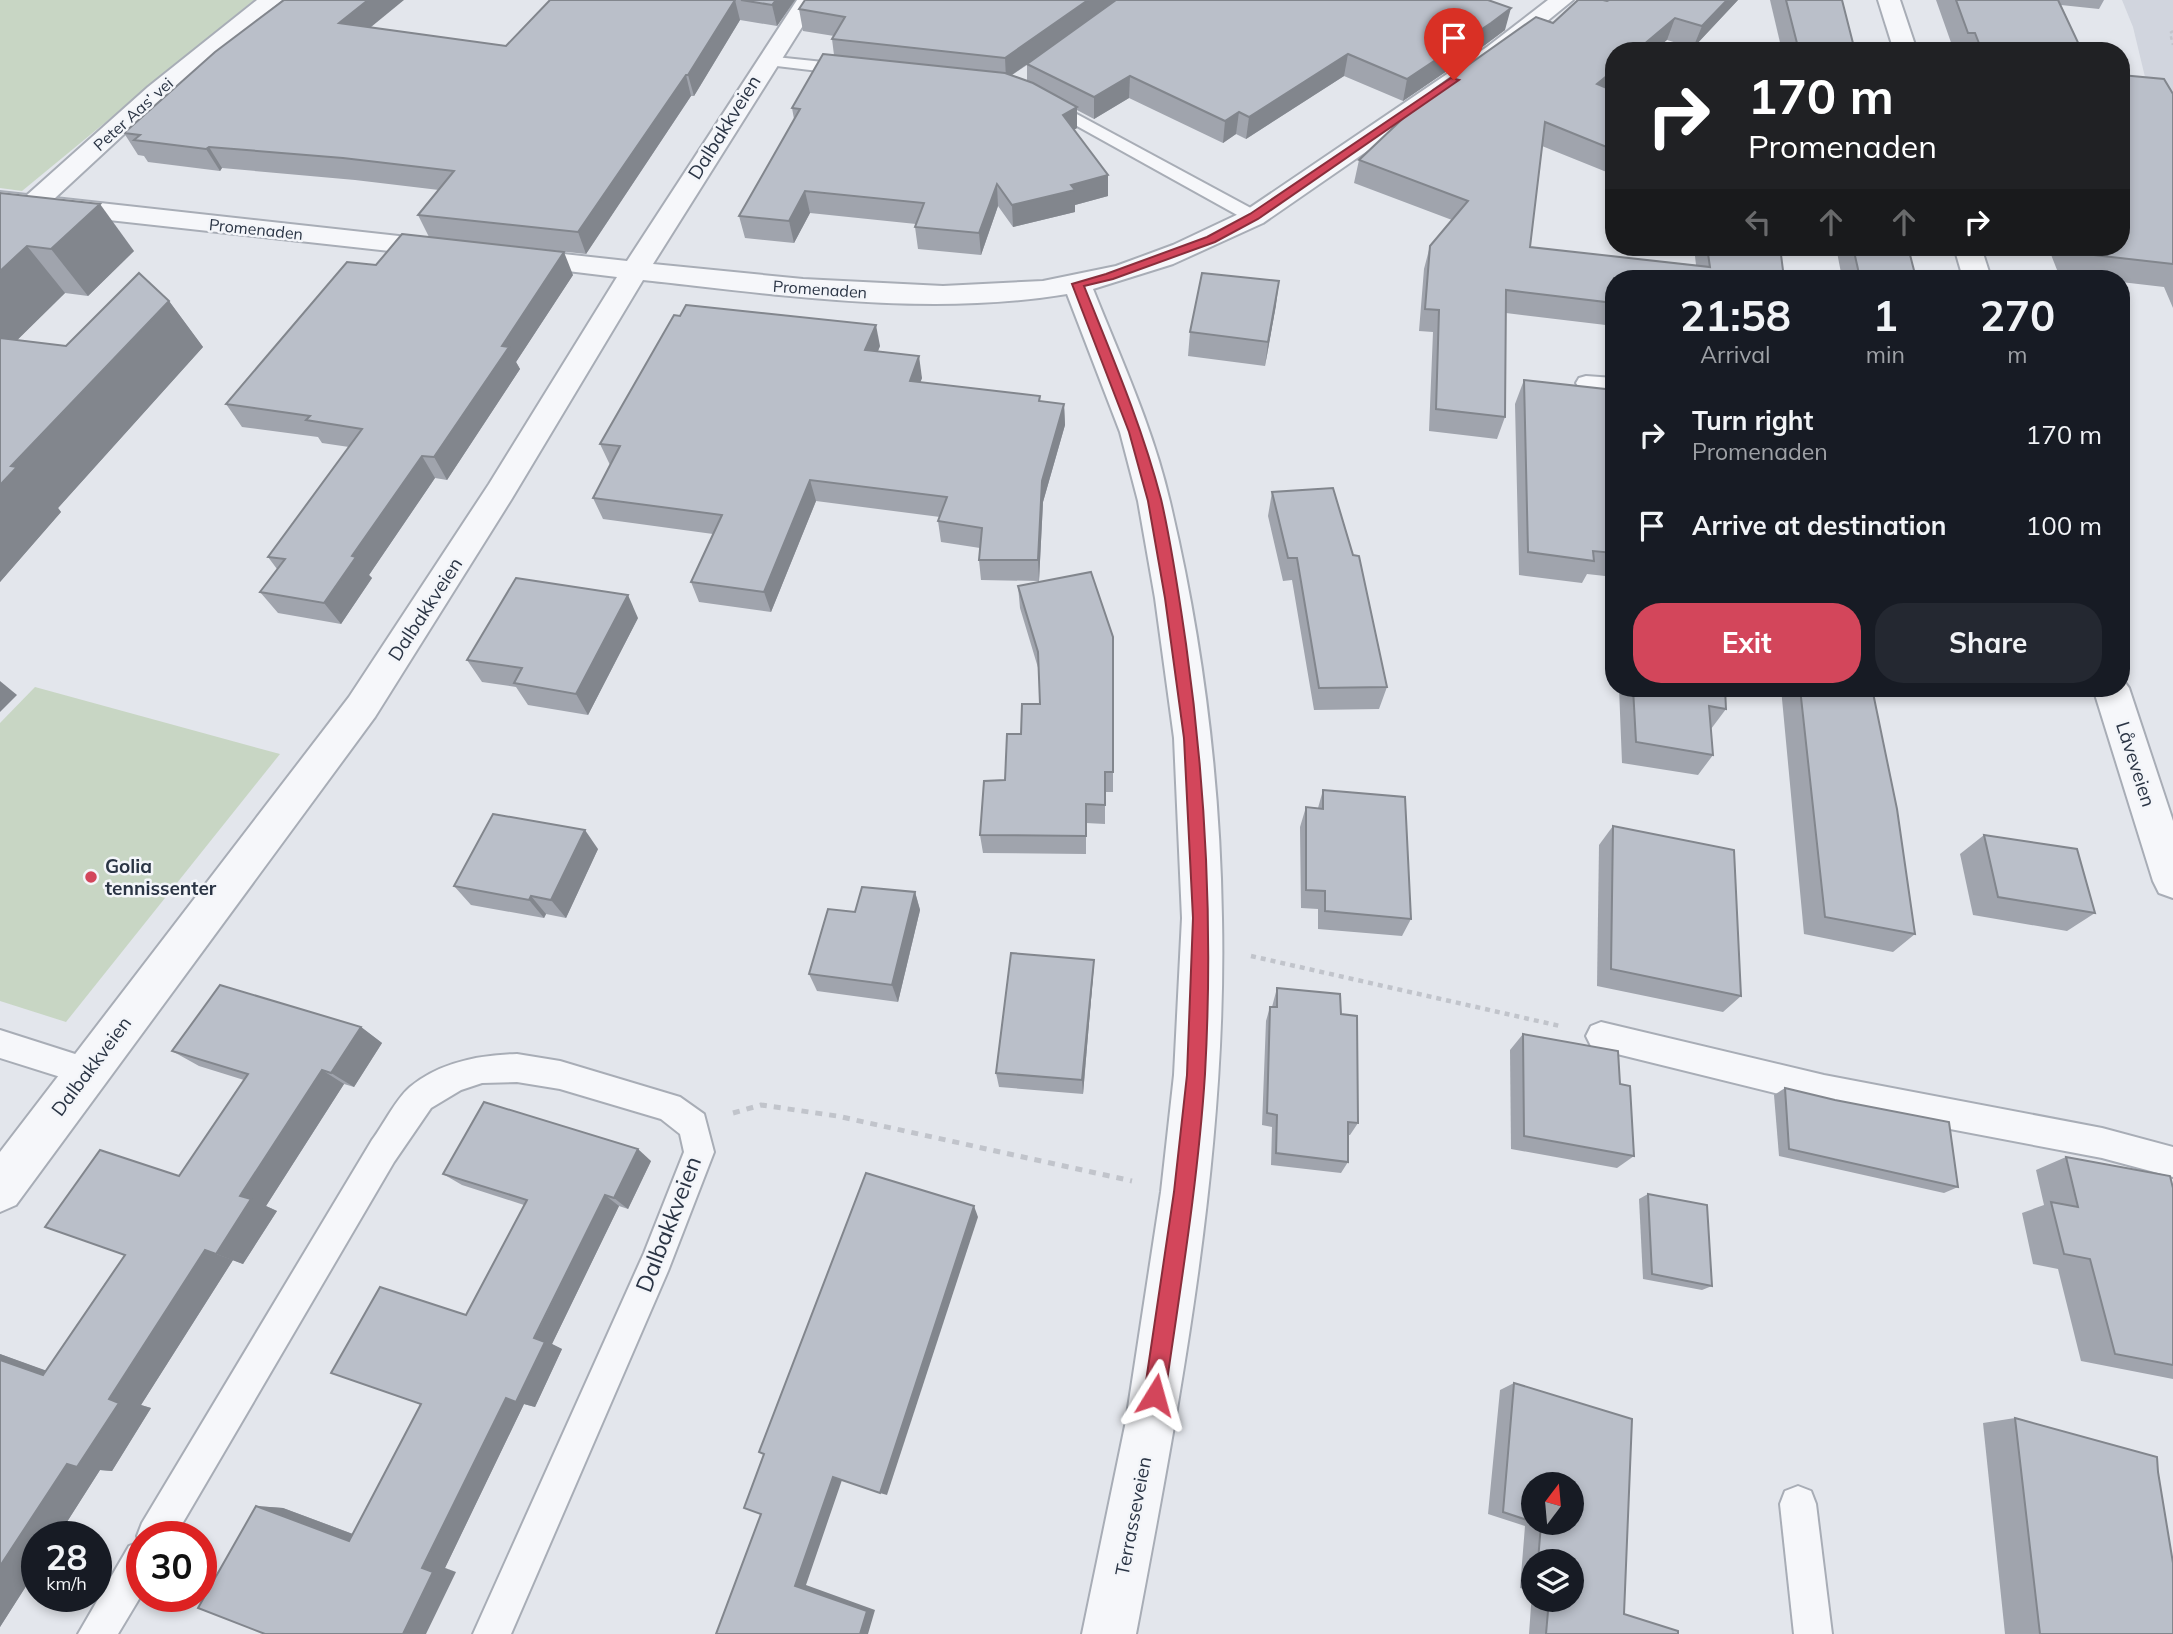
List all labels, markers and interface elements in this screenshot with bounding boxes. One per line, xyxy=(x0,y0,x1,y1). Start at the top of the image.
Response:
pin xyxy=(1424,8,1484,80)
icon: arrive xyxy=(1435,19,1473,57)
text: 170 m xyxy=(1748,65,1894,126)
street label: Dalbakkveien xyxy=(682,70,766,184)
icon: right xyxy=(1633,70,1724,161)
street label: Peter Aas’ vei xyxy=(89,73,177,155)
text: Promenaden xyxy=(1748,126,1937,166)
icon: left xyxy=(1739,203,1777,241)
icon: ahead xyxy=(1812,203,1850,241)
icon: ahead xyxy=(1885,203,1923,241)
icon: right xyxy=(1958,203,1996,241)
street label: Promenaden xyxy=(208,214,304,244)
street label: Promenaden xyxy=(772,276,868,302)
text: 21:58 xyxy=(1680,289,1791,342)
text: 1 xyxy=(1873,289,1898,342)
text: 270 xyxy=(1980,289,2055,342)
text: Arrival xyxy=(1700,340,1771,369)
text: min xyxy=(1866,340,1905,369)
text: m xyxy=(2007,340,2028,369)
text: Turn right xyxy=(1692,404,1813,437)
icon: right xyxy=(1633,416,1671,454)
text: 170 m xyxy=(2026,418,2102,451)
text: Promenaden xyxy=(1692,437,1828,466)
icon: arrive xyxy=(1633,507,1671,545)
text: Arrive at destination xyxy=(1692,509,1947,542)
text: 100 m xyxy=(2026,509,2102,542)
street label: Dalbakkveien xyxy=(383,553,467,665)
button: Exit xyxy=(1633,603,1861,683)
button: Share xyxy=(1875,603,2102,683)
street label: Låveveien xyxy=(2111,718,2161,810)
place label: Golia tennissenter xyxy=(105,854,217,900)
marker: Golia tennissenter xyxy=(83,869,99,885)
street label: Dalbakkveien xyxy=(46,1011,136,1121)
street label: Dalbakkveien xyxy=(629,1152,707,1296)
position arrow xyxy=(1118,1358,1192,1432)
street label: Terrasseveien xyxy=(1110,1454,1156,1578)
north arrow xyxy=(1521,1472,1584,1535)
map controls xyxy=(1521,1472,1584,1612)
speed limit sign: 30 xyxy=(126,1521,217,1612)
text: 28 xyxy=(45,1535,88,1579)
button: layers xyxy=(1521,1549,1584,1612)
text: km/h xyxy=(46,1572,87,1595)

